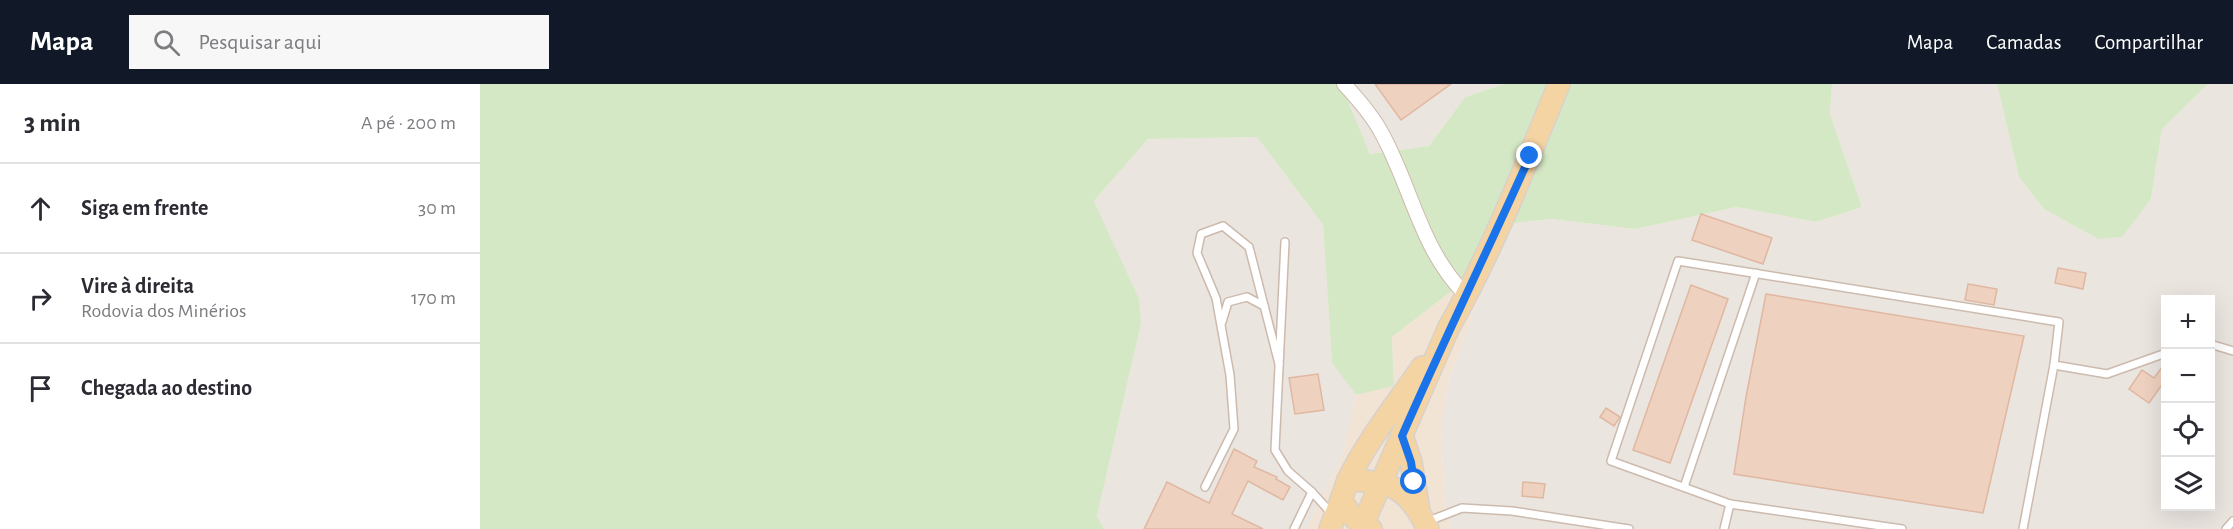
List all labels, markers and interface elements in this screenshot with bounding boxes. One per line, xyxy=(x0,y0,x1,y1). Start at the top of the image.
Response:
search box xyxy=(129,15,549,69)
icon: search xyxy=(150,26,183,59)
text: Mapa xyxy=(30,28,93,56)
text: Pesquisar aqui xyxy=(198,31,322,53)
text: Mapa xyxy=(1907,32,1953,53)
text: Camadas xyxy=(1986,32,2061,53)
text: Compartilhar xyxy=(2094,32,2203,53)
text: 3 min xyxy=(24,110,81,136)
text: A pé · 200 m xyxy=(361,113,456,133)
route end xyxy=(1516,142,1542,168)
icon: ahead xyxy=(24,192,57,225)
text: Siga em frente xyxy=(81,197,208,219)
text: 30 m xyxy=(418,198,456,218)
text: Vire à direita xyxy=(81,275,194,297)
icon: right xyxy=(24,282,57,315)
text: 170 m xyxy=(411,288,456,308)
map controls xyxy=(2161,295,2215,511)
button: + xyxy=(2161,295,2215,349)
text: Rodovia dos Minérios xyxy=(81,301,247,321)
button: − xyxy=(2161,349,2215,403)
icon: arrive xyxy=(24,372,57,405)
text: Chegada ao destino xyxy=(81,377,252,399)
button: locate xyxy=(2161,403,2215,457)
button: layers xyxy=(2161,457,2215,511)
route start xyxy=(1400,468,1426,494)

